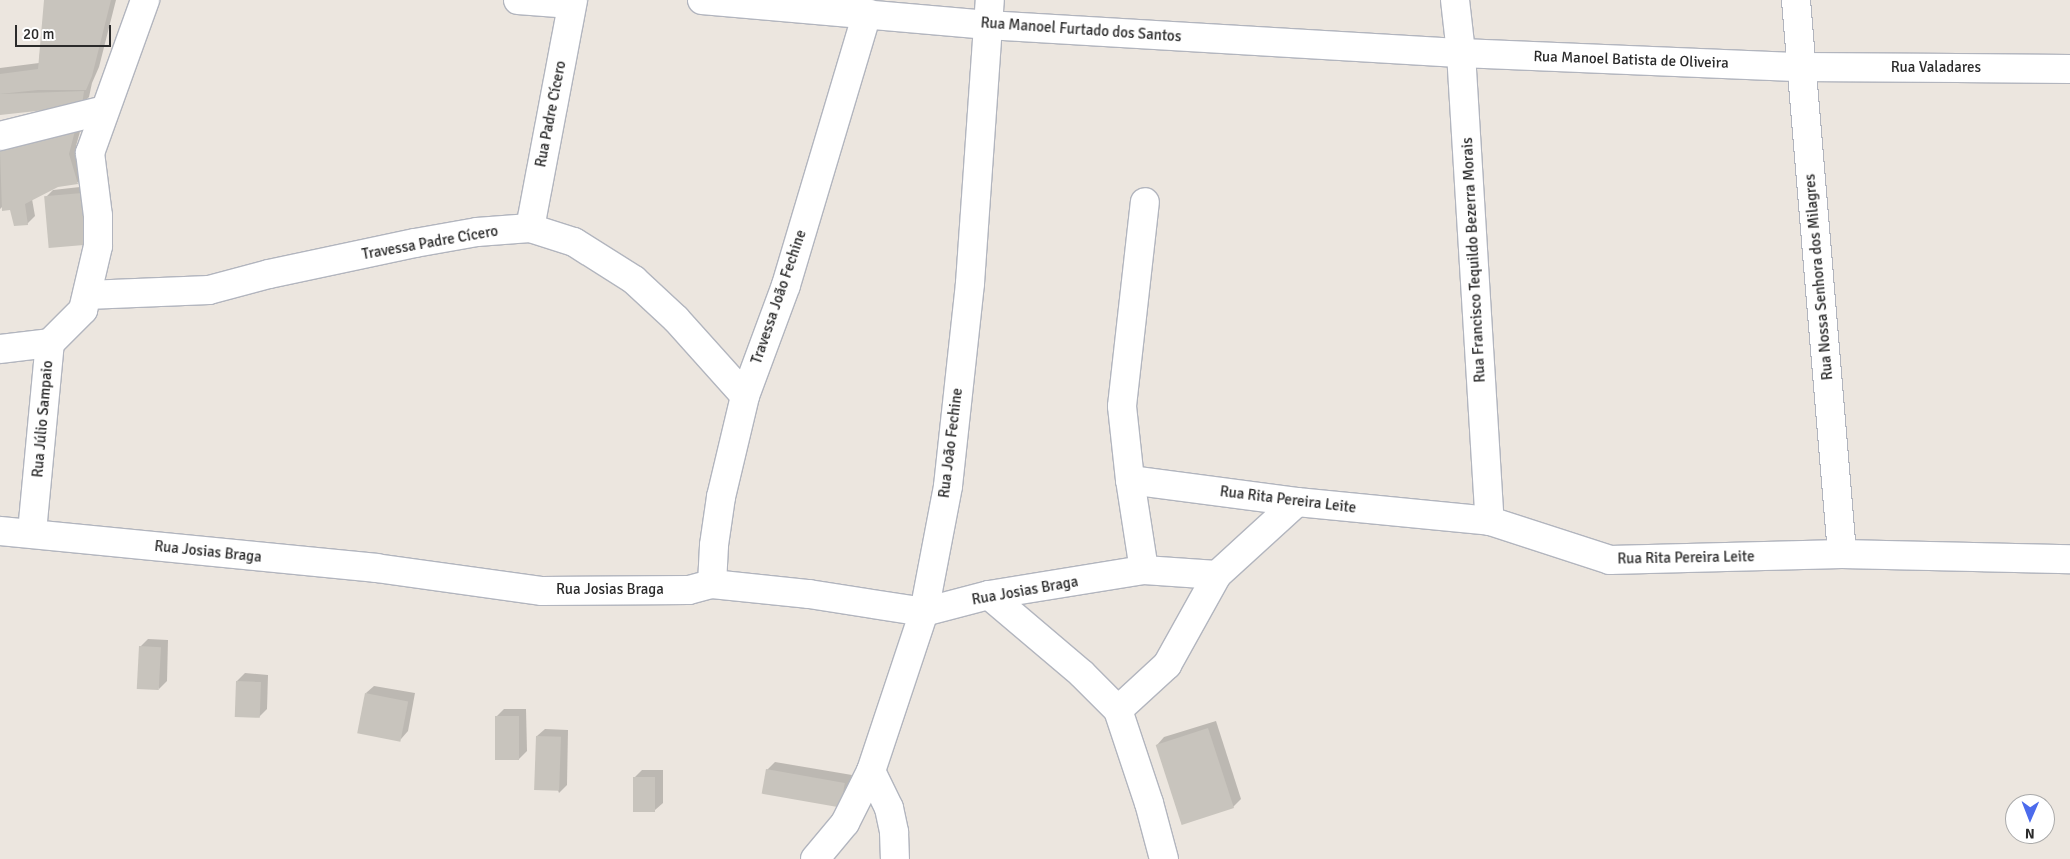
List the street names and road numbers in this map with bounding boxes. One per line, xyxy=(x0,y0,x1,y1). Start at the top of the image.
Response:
street label: Rua Manoel Furtado dos Santos xyxy=(980,14,1182,46)
street label: Rua Manoel Batista de Oliveira xyxy=(1533,48,1729,72)
street label: Rua Padre Cícero xyxy=(532,59,570,169)
street label: Rua Valadares xyxy=(1891,59,1981,77)
street label: Rua Francisco Tequildo Bezerra Morais xyxy=(1459,137,1489,383)
street label: Rua Nossa Senhora dos Milagres xyxy=(1801,173,1837,381)
street label: Travessa Padre Cícero xyxy=(361,222,499,264)
street label: Travessa João Fechine xyxy=(748,228,810,366)
street label: Rua Júlio Sampaio xyxy=(29,360,57,478)
street label: Rua João Fechine xyxy=(935,387,967,499)
street label: Rua Rita Pereira Leite xyxy=(1219,483,1357,517)
street label: Rua Josias Braga xyxy=(153,537,263,567)
street label: Rua Rita Pereira Leite xyxy=(1617,548,1755,568)
street label: Rua Josias Braga xyxy=(970,573,1080,609)
street label: Rua Josias Braga xyxy=(556,581,664,599)

